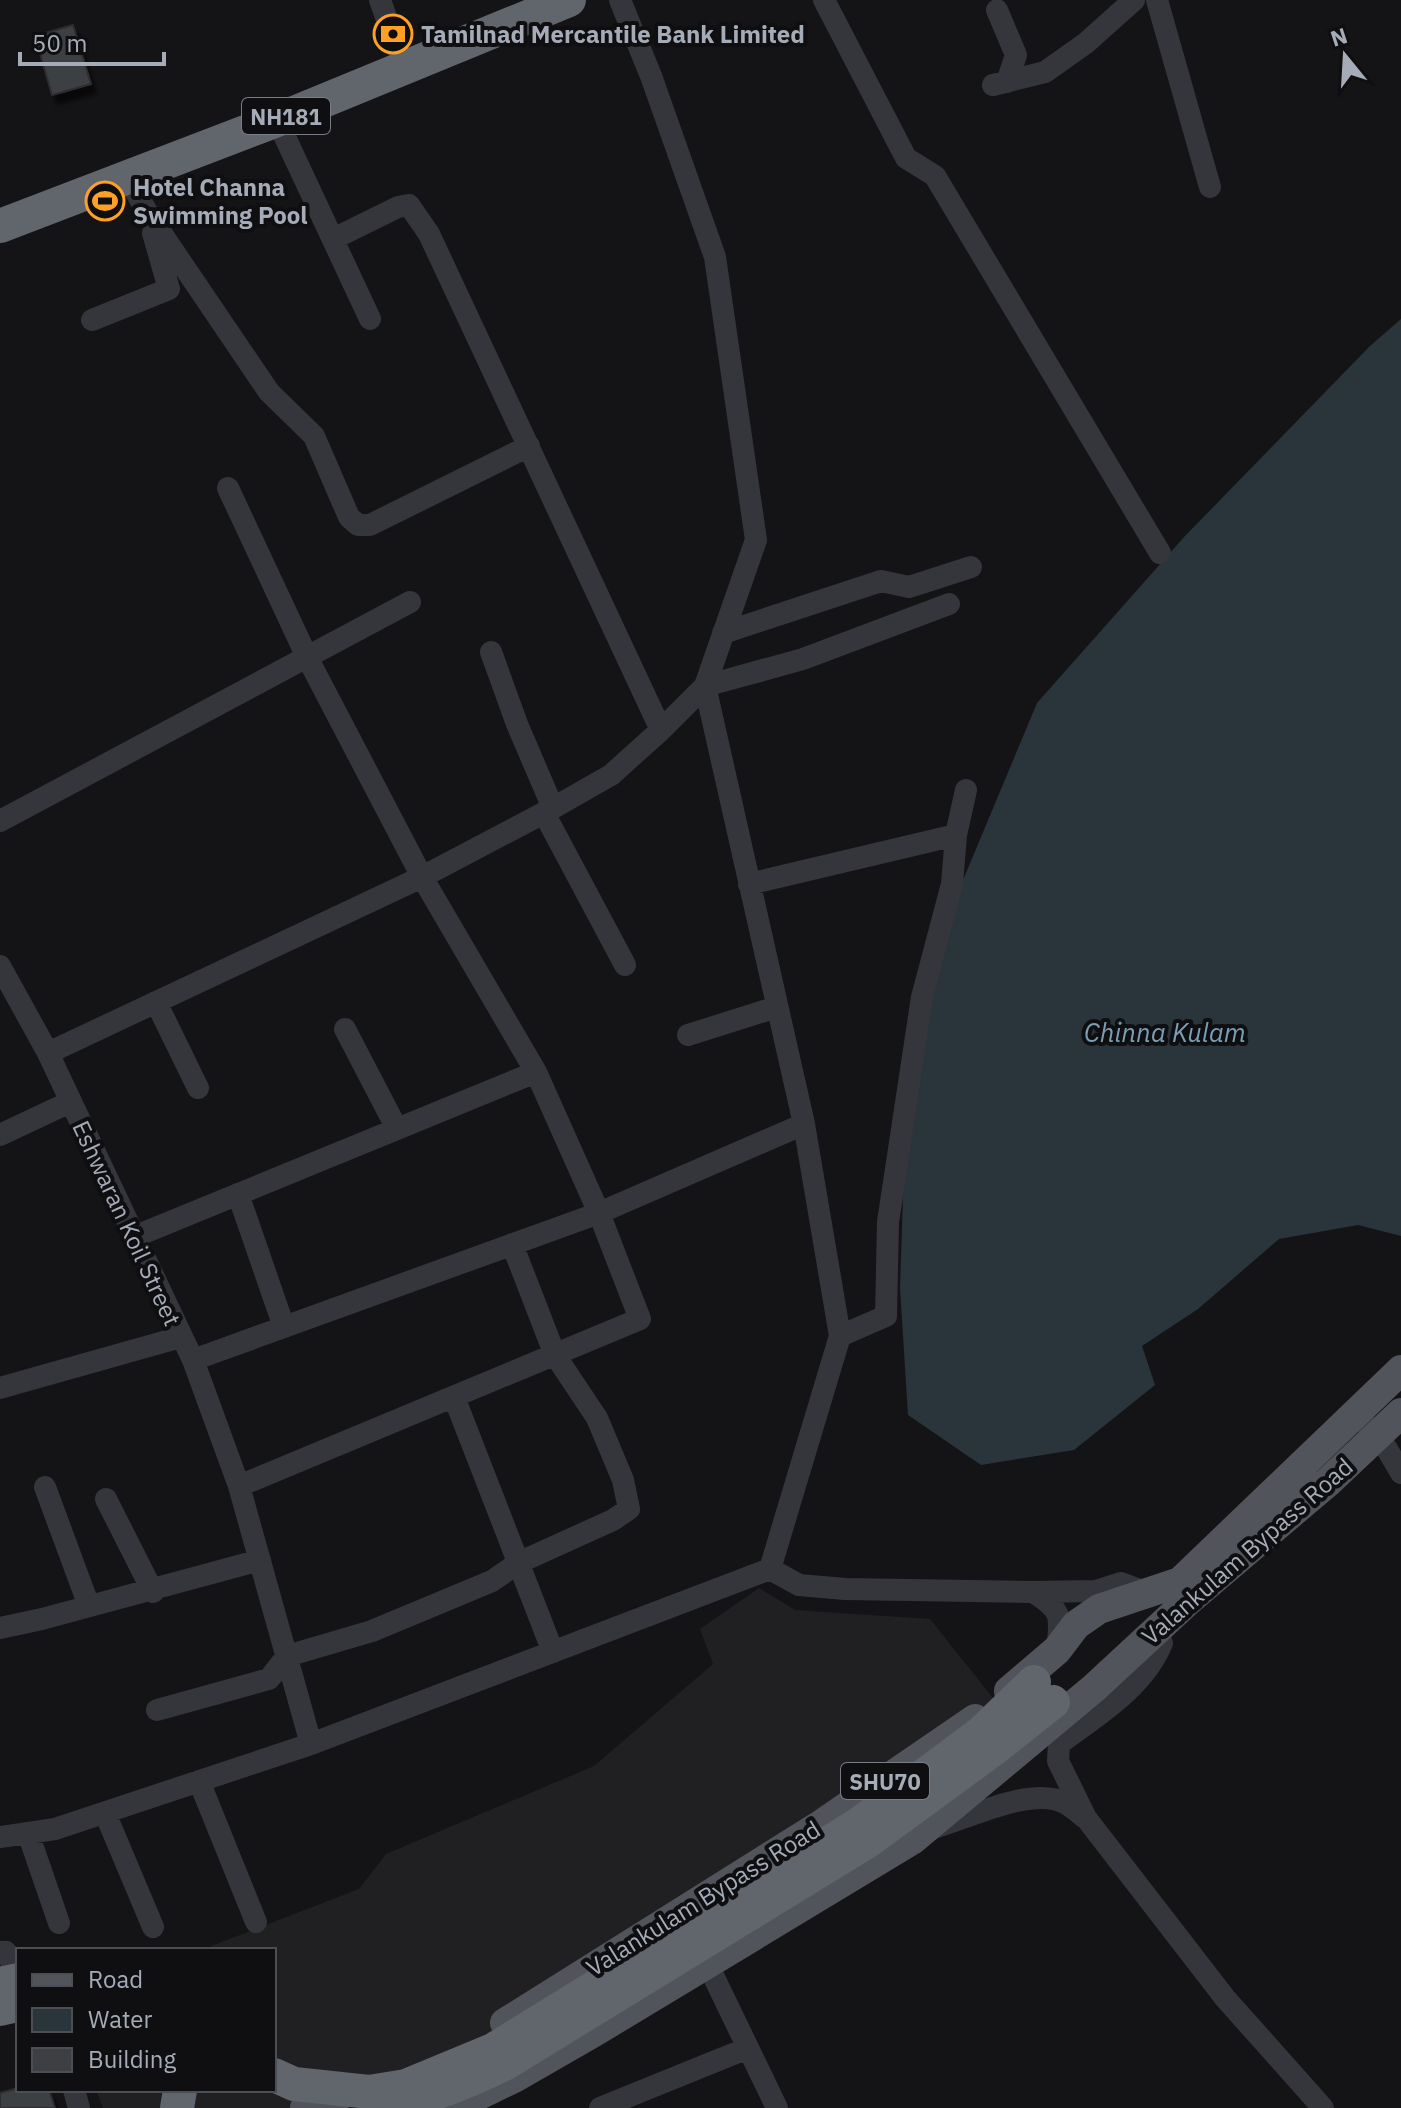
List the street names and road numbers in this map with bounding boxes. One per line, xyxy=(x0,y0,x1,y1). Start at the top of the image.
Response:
road number: NH181 xyxy=(242,98,330,134)
street label: Eshwaran Koil Street xyxy=(65,1115,189,1331)
street label: Valankulam Bypass Road xyxy=(1135,1450,1359,1652)
road number: SHU70 xyxy=(841,1763,929,1799)
street label: Valankulam Bypass Road xyxy=(580,1813,826,1983)

